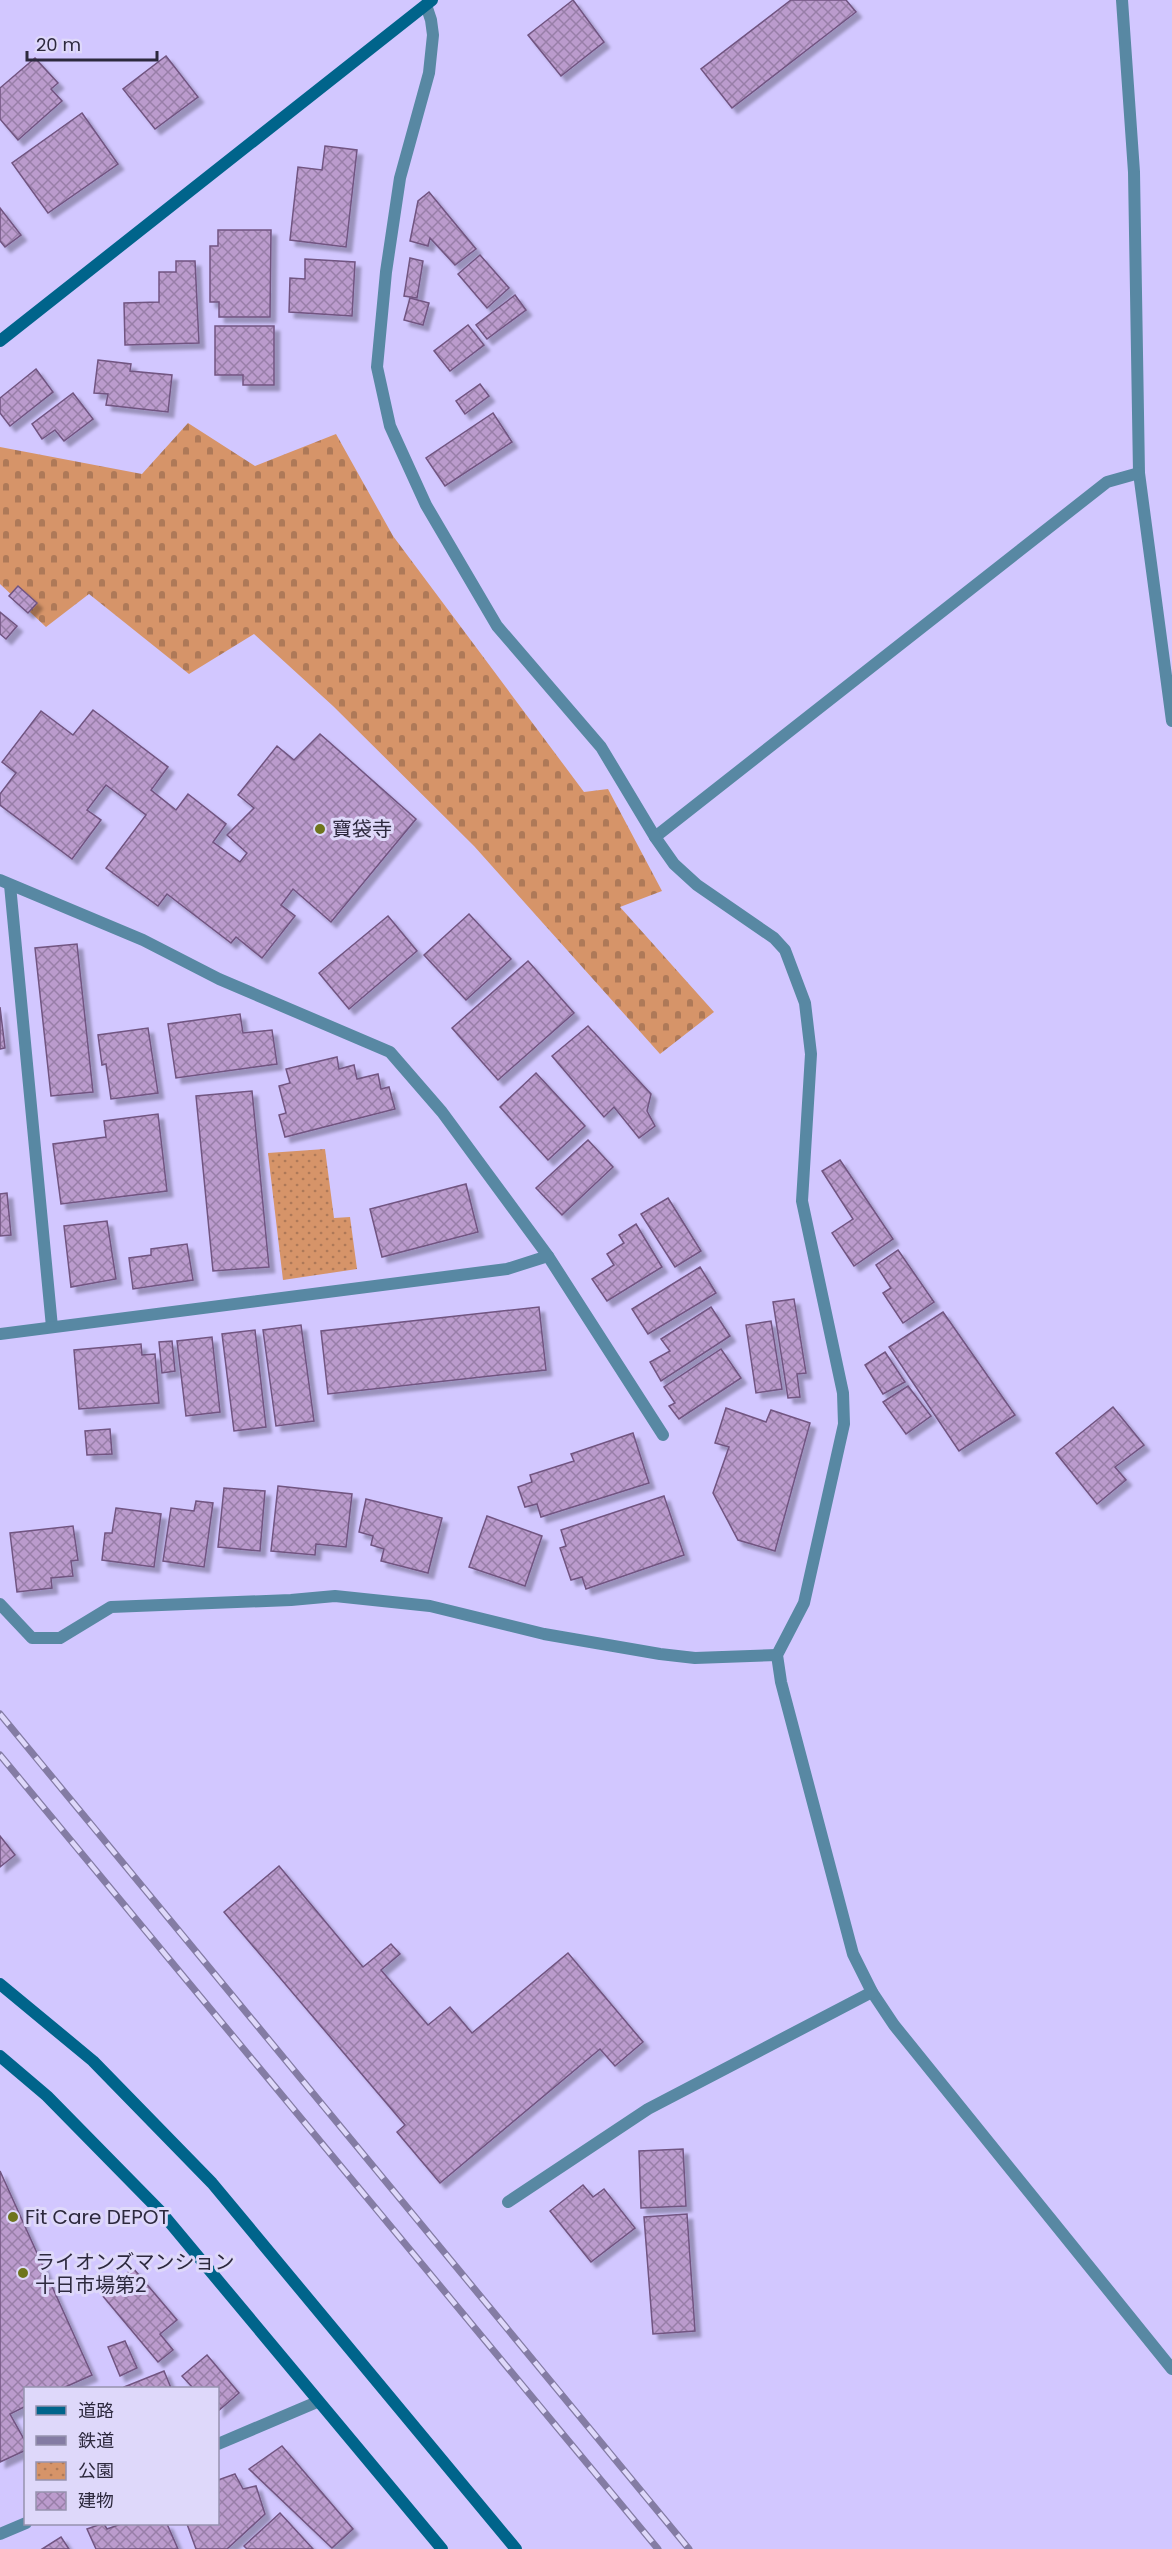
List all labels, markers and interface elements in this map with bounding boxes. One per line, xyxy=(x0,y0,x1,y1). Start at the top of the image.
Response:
scale bar xyxy=(27,24,158,62)
text: 20 m xyxy=(36,32,81,57)
place label: 寶袋寺 xyxy=(332,815,392,843)
marker: 寶袋寺 xyxy=(313,822,327,836)
place label: Fit Care DEPOT xyxy=(25,2203,169,2231)
marker: Fit Care DEPOT xyxy=(6,2210,20,2224)
place label: ライオンズマンション 十日市場第2 xyxy=(35,2248,235,2299)
marker: ライオンズマンション 十日市場第2 xyxy=(16,2266,30,2280)
legend xyxy=(24,2387,219,2525)
text: 道路 xyxy=(78,2398,114,2423)
text: 鉄道 xyxy=(78,2428,114,2453)
text: 公園 xyxy=(78,2458,114,2483)
text: 建物 xyxy=(78,2488,114,2513)

